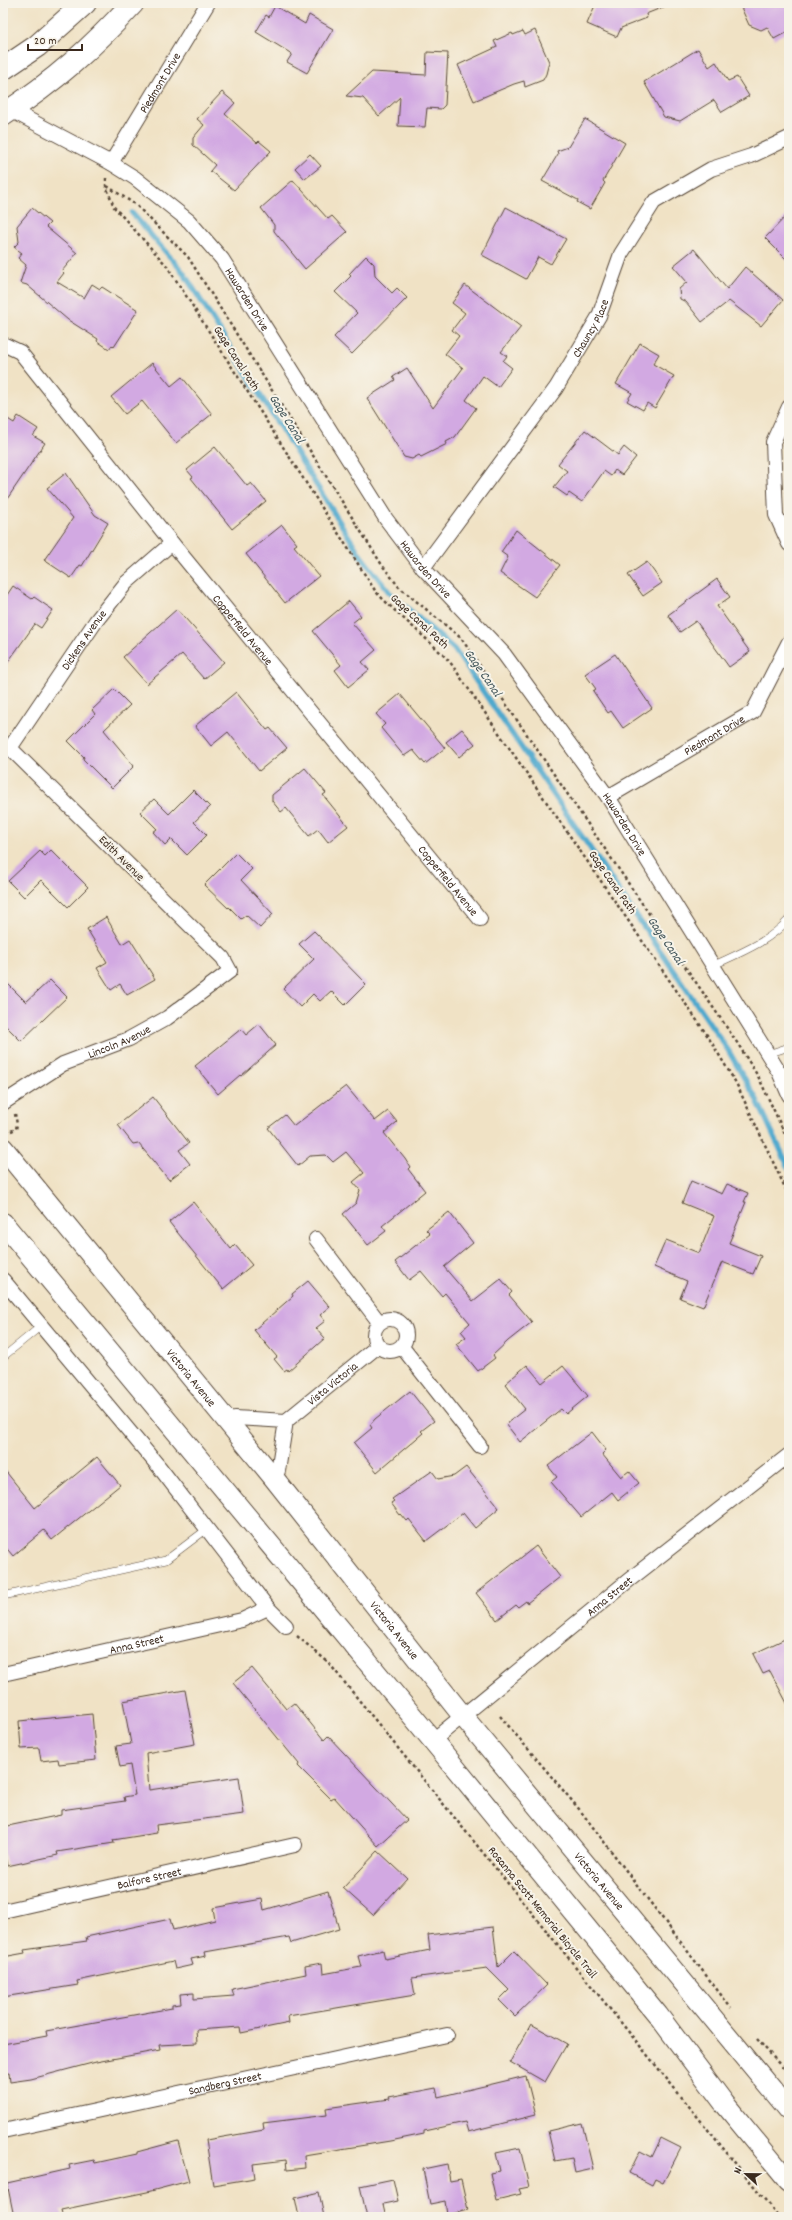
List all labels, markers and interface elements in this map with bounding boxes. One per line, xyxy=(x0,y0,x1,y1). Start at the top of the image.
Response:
scale bar xyxy=(28,26,82,52)
text: 20 m xyxy=(34,33,57,50)
street label: Piedmont Drive xyxy=(136,50,186,117)
street label: Hawarden Drive xyxy=(220,265,272,335)
street label: Chauncy Place xyxy=(569,297,614,361)
street label: Gage Canal Path xyxy=(208,323,263,395)
water label: Gage Canal xyxy=(263,391,309,448)
street label: Hawarden Drive xyxy=(395,537,455,603)
street label: Gage Canal Path xyxy=(386,591,452,654)
street label: Copperfield Avenue xyxy=(208,592,276,670)
street label: Dickens Avenue xyxy=(58,607,112,674)
water label: Gage Canal xyxy=(458,646,506,702)
street label: Piedmont Drive xyxy=(681,712,749,761)
street label: Hawarden Drive xyxy=(597,789,650,860)
street label: Edith Avenue xyxy=(94,832,148,886)
street label: Copperfield Avenue xyxy=(413,842,481,920)
street label: Gage Canal Path xyxy=(583,848,640,918)
water label: Gage Canal xyxy=(642,913,689,970)
street label: Lincoln Avenue xyxy=(86,1022,154,1064)
street label: Victoria Avenue xyxy=(161,1346,219,1411)
street label: Vista Victoria xyxy=(304,1359,362,1410)
street label: Anna Street xyxy=(584,1573,637,1621)
street label: Victoria Avenue xyxy=(365,1598,422,1664)
street label: Anna Street xyxy=(108,1631,166,1660)
street label: Rosanna Scott Memorial Bicycle Trail xyxy=(483,1843,601,1983)
street label: Victoria Avenue xyxy=(569,1849,627,1915)
street label: Balfore Street xyxy=(116,1864,184,1895)
street label: Sandberg Street xyxy=(187,2068,264,2101)
north arrow xyxy=(726,2154,766,2194)
text: N xyxy=(730,2165,747,2177)

